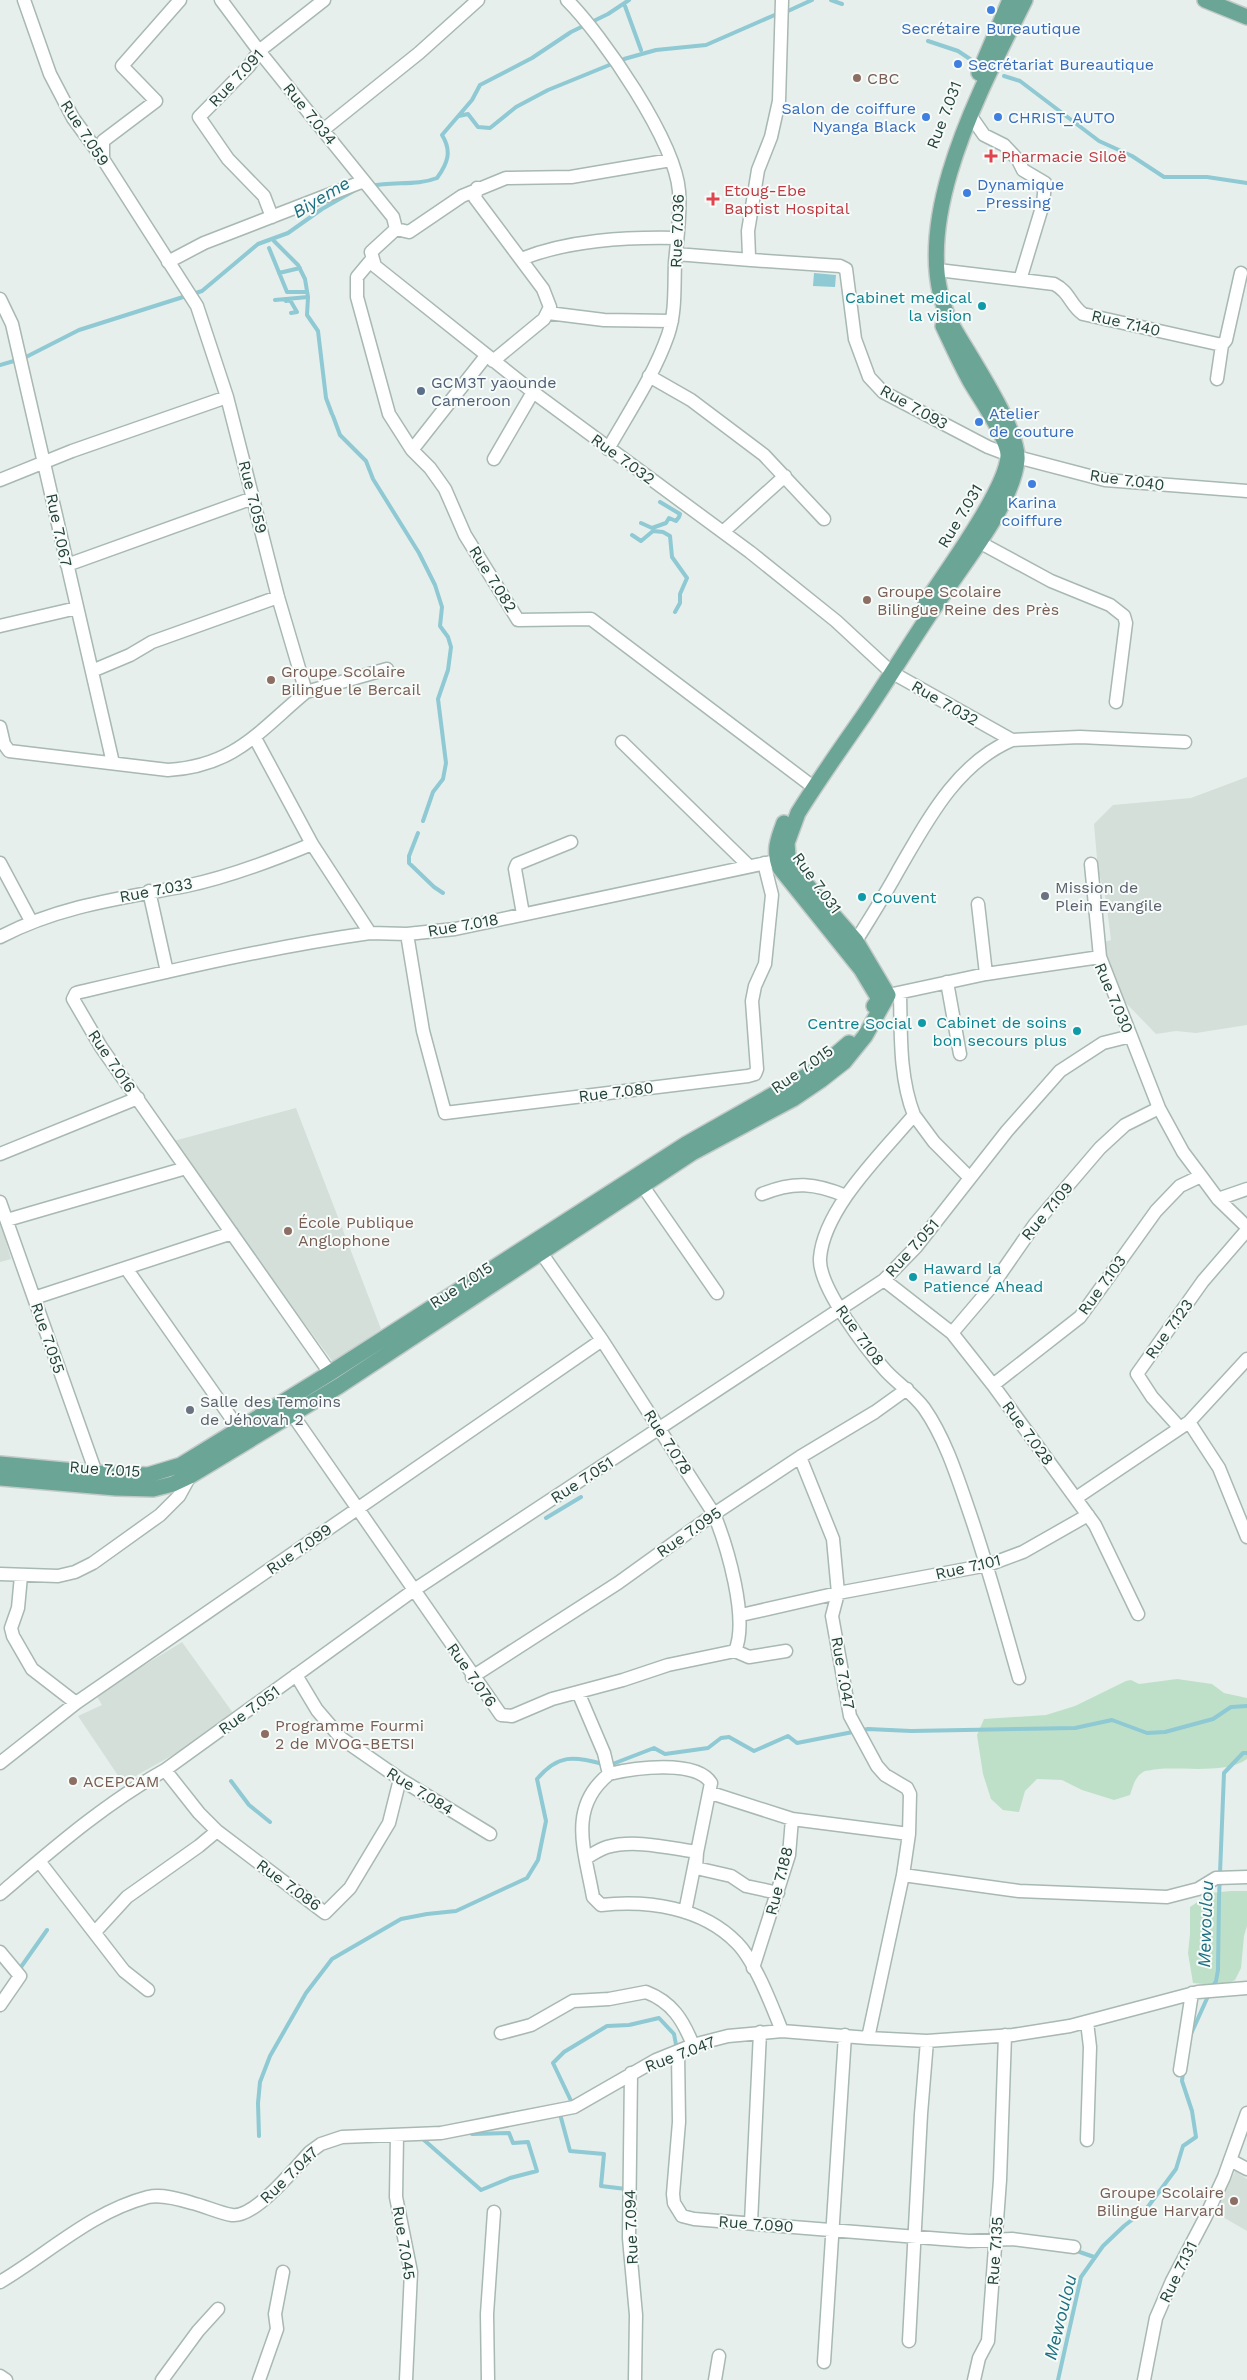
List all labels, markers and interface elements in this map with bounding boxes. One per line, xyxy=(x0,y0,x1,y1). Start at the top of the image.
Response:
marker: Secrétaire Bureautique xyxy=(985,4,997,16)
place label: Secrétaire Bureautique xyxy=(901,19,1081,38)
street label: Rue 7.091 xyxy=(205,45,267,111)
place label: Secrétariat Bureautique xyxy=(968,55,1154,74)
marker: Secrétariat Bureautique xyxy=(952,58,964,70)
place label: CBC xyxy=(867,69,899,88)
marker: CBC xyxy=(851,72,863,84)
street label: Rue 7.031 xyxy=(922,78,966,152)
street label: Rue 7.034 xyxy=(279,79,341,149)
street label: Rue 7.059 xyxy=(57,96,113,170)
place label: Salon de coiffure Nyanga Black xyxy=(782,99,916,136)
place label: CHRIST_AUTO xyxy=(1008,108,1115,127)
marker: Salon de coiffure Nyanga Black xyxy=(920,111,932,123)
marker: CHRIST_AUTO xyxy=(992,111,1004,123)
place label: Pharmacie Siloë xyxy=(1001,147,1127,166)
marker: Pharmacie Siloë xyxy=(985,150,997,162)
water label: Biyeme xyxy=(289,172,353,222)
place label: Dynamique _Pressing xyxy=(977,175,1064,212)
place label: Etoug-Ebe Baptist Hospital xyxy=(724,181,850,218)
marker: Dynamique _Pressing xyxy=(961,187,973,199)
marker: Etoug-Ebe Baptist Hospital xyxy=(706,192,720,206)
street label: Rue 7.036 xyxy=(666,193,688,269)
place label: Cabinet medical la vision xyxy=(845,288,972,325)
marker: Cabinet medical la vision xyxy=(976,300,988,312)
street label: Rue 7.140 xyxy=(1090,306,1162,340)
place label: GCM3T yaounde Cameroon xyxy=(431,373,557,410)
street label: Rue 7.093 xyxy=(877,381,951,433)
marker: GCM3T yaounde Cameroon xyxy=(415,385,427,397)
place label: Atelier de couture xyxy=(989,404,1074,441)
marker: Atelier de couture xyxy=(973,416,985,428)
street label: Rue 7.032 xyxy=(587,430,659,488)
street label: Rue 7.059 xyxy=(235,458,271,536)
street label: Rue 7.040 xyxy=(1088,465,1166,495)
marker: Karina coiffure xyxy=(1026,478,1038,490)
street label: Rue 7.031 xyxy=(934,481,986,551)
street label: Rue 7.067 xyxy=(42,492,76,568)
place label: Karina coiffure xyxy=(1002,493,1062,530)
street label: Rue 7.082 xyxy=(465,542,521,616)
place label: Groupe Scolaire Bilingue Reine des Près xyxy=(877,582,1059,619)
marker: Groupe Scolaire Bilingue Reine des Près xyxy=(861,594,873,606)
place label: Groupe Scolaire Bilingue le Bercail xyxy=(281,662,421,699)
marker: Groupe Scolaire Bilingue le Bercail xyxy=(265,674,277,686)
street label: Rue 7.032 xyxy=(908,676,982,730)
street label: Rue 7.031 xyxy=(788,849,846,917)
street label: Rue 7.033 xyxy=(118,874,194,906)
place label: Mission de Plein Evangile xyxy=(1055,878,1162,915)
place label: Couvent xyxy=(872,888,937,907)
marker: Mission de Plein Evangile xyxy=(1039,890,1051,902)
marker: Couvent xyxy=(856,891,868,903)
street label: Rue 7.018 xyxy=(426,909,500,941)
street label: Rue 7.030 xyxy=(1091,960,1137,1036)
place label: Cabinet de soins bon secours plus xyxy=(933,1013,1067,1050)
place label: Centre Social xyxy=(807,1014,912,1033)
marker: Centre Social xyxy=(916,1017,928,1029)
marker: Cabinet de soins bon secours plus xyxy=(1071,1025,1083,1037)
street label: Rue 7.016 xyxy=(84,1026,140,1096)
street label: Rue 7.015 xyxy=(767,1041,837,1097)
street label: Rue 7.080 xyxy=(577,1078,655,1106)
street label: Rue 7.109 xyxy=(1017,1178,1077,1244)
place label: École Publique Anglophone xyxy=(298,1213,414,1250)
street label: Rue 7.051 xyxy=(881,1215,943,1281)
marker: École Publique Anglophone xyxy=(282,1225,294,1237)
street label: Rue 7.103 xyxy=(1074,1251,1130,1319)
street label: Rue 7.015 xyxy=(426,1258,496,1312)
place label: Haward la Patience Ahead xyxy=(923,1259,1043,1296)
marker: Haward la Patience Ahead xyxy=(907,1271,919,1283)
street label: Rue 7.123 xyxy=(1141,1295,1197,1363)
street label: Rue 7.055 xyxy=(27,1300,69,1376)
street label: Rue 7.108 xyxy=(832,1301,888,1369)
place label: Salle des Temoins de Jéhovah 2 xyxy=(200,1392,341,1429)
street label: Rue 7.028 xyxy=(998,1397,1058,1469)
marker: Salle des Temoins de Jéhovah 2 xyxy=(184,1404,196,1416)
street label: Rue 7.078 xyxy=(640,1406,696,1478)
street label: Rue 7.051 xyxy=(547,1453,617,1507)
street label: Rue 7.015 xyxy=(69,1457,141,1481)
street label: Rue 7.095 xyxy=(653,1503,725,1561)
street label: Rue 7.099 xyxy=(263,1520,335,1578)
street label: Rue 7.101 xyxy=(933,1550,1003,1584)
street label: Rue 7.047 xyxy=(827,1635,859,1711)
street label: Rue 7.076 xyxy=(443,1639,501,1711)
street label: Rue 7.051 xyxy=(215,1681,283,1739)
place label: Programme Fourmi 2 de MVOG-BETSI xyxy=(275,1716,424,1753)
marker: Programme Fourmi 2 de MVOG-BETSI xyxy=(259,1728,271,1740)
street label: Rue 7.084 xyxy=(383,1763,457,1819)
place label: ACEPCAM xyxy=(83,1772,159,1791)
marker: ACEPCAM xyxy=(67,1775,79,1787)
street label: Rue 7.188 xyxy=(761,1845,797,1917)
street label: Rue 7.086 xyxy=(253,1855,325,1915)
water label: Mewoulou xyxy=(1193,1880,1217,1968)
street label: Rue 7.047 xyxy=(642,2032,718,2076)
street label: Rue 7.047 xyxy=(256,2143,322,2207)
place label: Groupe Scolaire Bilingue Harvard xyxy=(1096,2183,1224,2220)
street label: Rue 7.094 xyxy=(620,2189,642,2265)
marker: Groupe Scolaire Bilingue Harvard xyxy=(1228,2195,1240,2207)
street label: Rue 7.045 xyxy=(389,2205,419,2281)
street label: Rue 7.090 xyxy=(718,2212,794,2236)
street label: Rue 7.135 xyxy=(983,2216,1007,2286)
street label: Rue 7.131 xyxy=(1155,2238,1201,2306)
water label: Mewoulou xyxy=(1039,2272,1081,2362)

